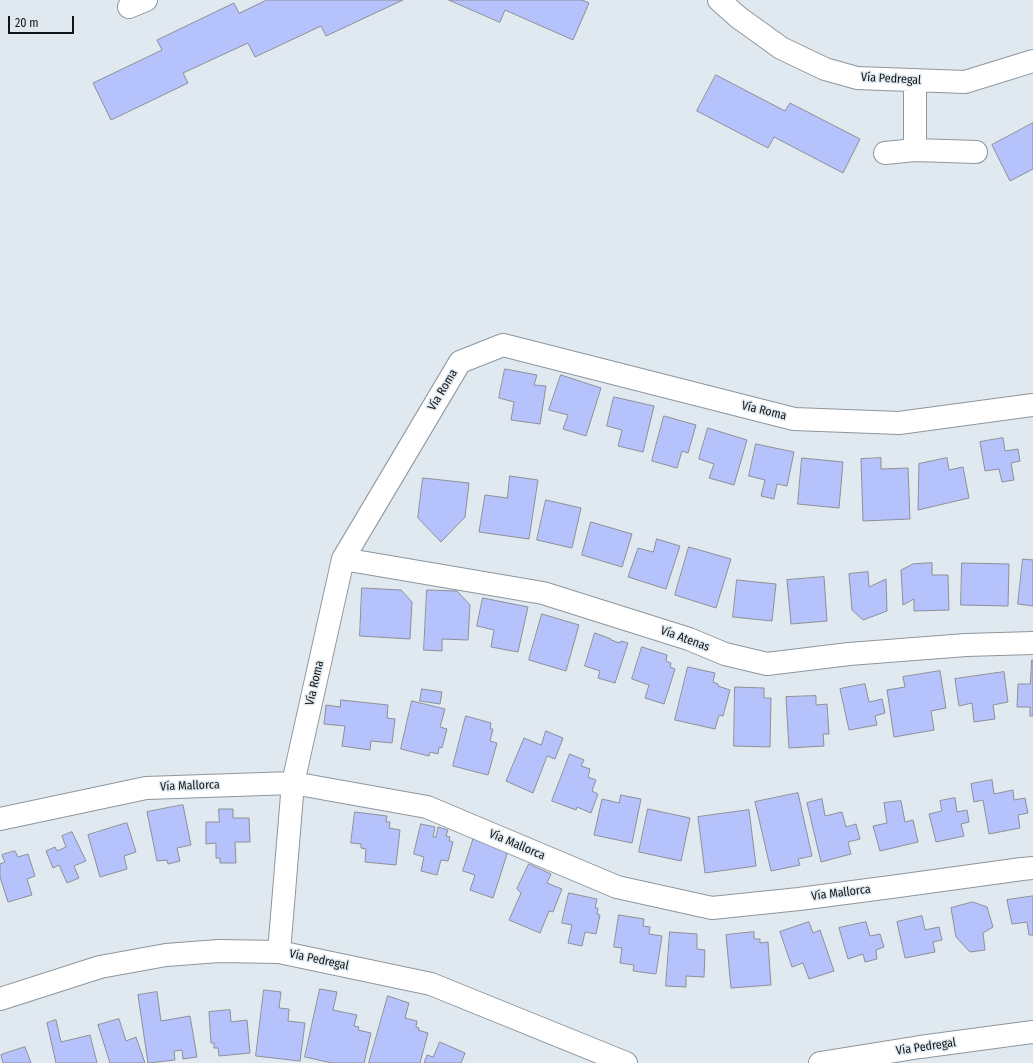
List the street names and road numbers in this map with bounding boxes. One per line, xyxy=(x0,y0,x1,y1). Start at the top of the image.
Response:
street label: Vía Pedregal xyxy=(860,70,922,88)
street label: Vía Roma xyxy=(425,367,461,413)
street label: Vía Roma xyxy=(740,398,788,424)
street label: Vía Atenas xyxy=(658,623,712,655)
street label: Vía Roma xyxy=(303,659,327,707)
street label: Vía Mallorca xyxy=(160,778,220,794)
street label: Vía Mallorca xyxy=(487,827,547,863)
street label: Vía Mallorca xyxy=(811,882,871,904)
street label: Vía Pedregal xyxy=(288,947,350,973)
street label: Vía Pedregal xyxy=(895,1036,957,1058)

